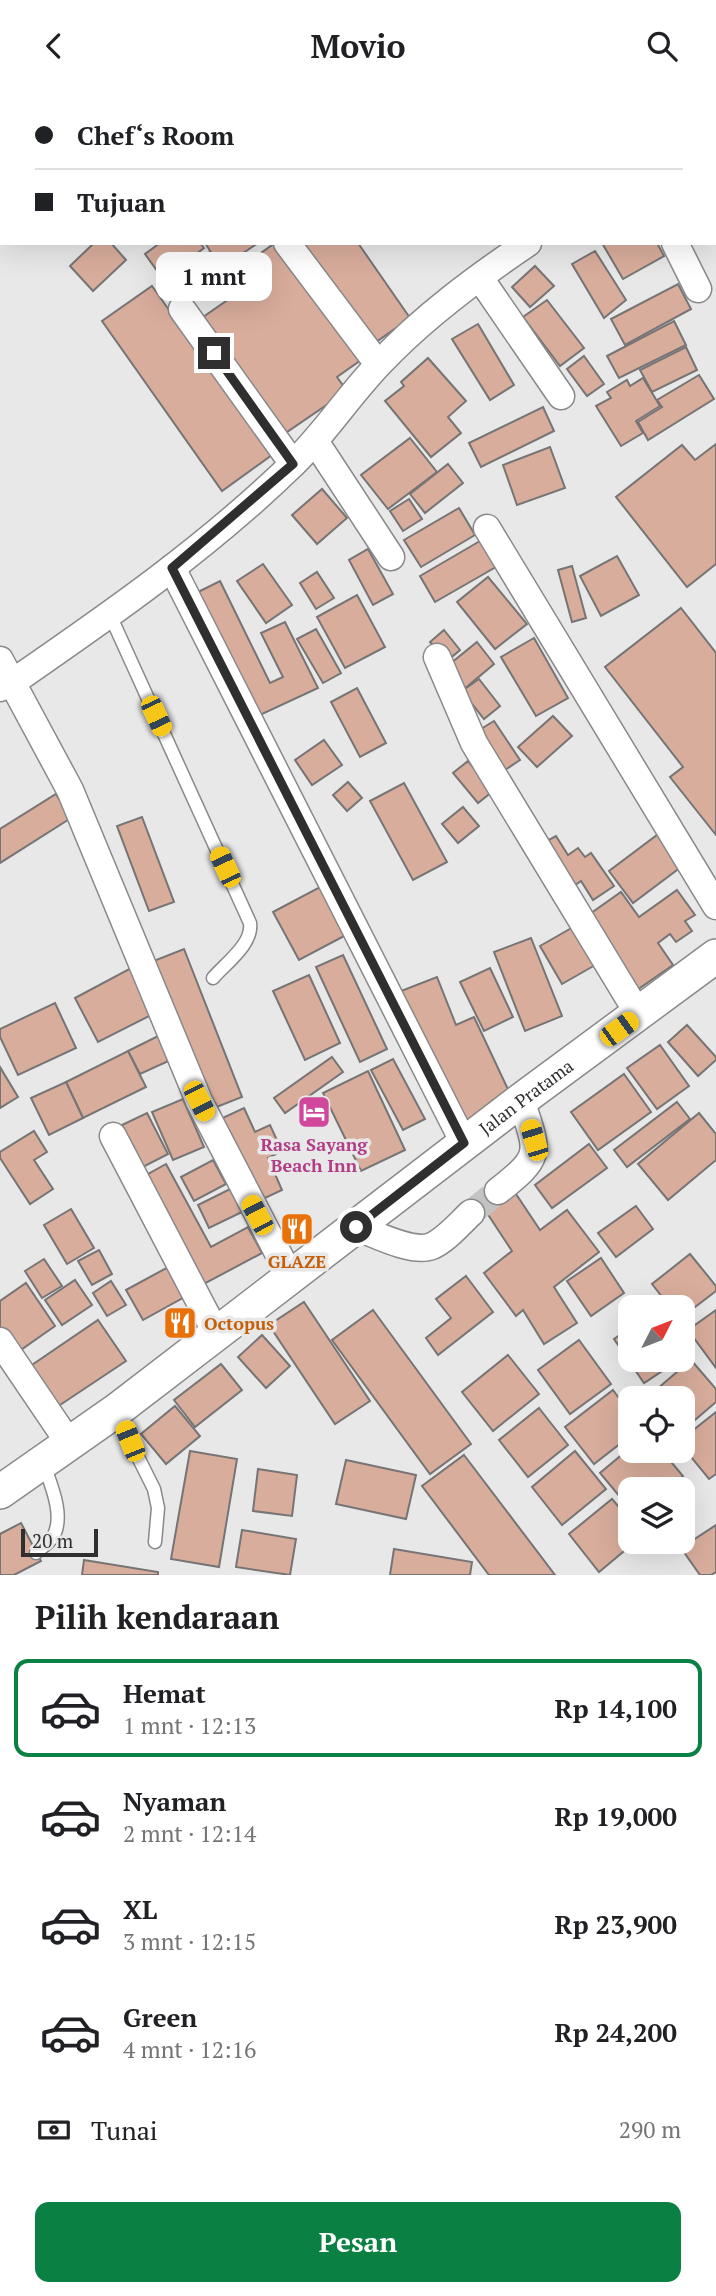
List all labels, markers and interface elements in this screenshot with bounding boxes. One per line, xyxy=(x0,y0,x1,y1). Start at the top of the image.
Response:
text: Movio xyxy=(310,25,406,67)
icon: back xyxy=(35,27,73,65)
icon: search xyxy=(643,27,681,65)
text: Chef‘s Room xyxy=(77,118,234,152)
text: Tujuan xyxy=(77,185,165,219)
callout: 1 mnt xyxy=(156,251,272,301)
text: 1 mnt xyxy=(182,261,246,292)
route end xyxy=(198,337,230,369)
car xyxy=(138,693,175,739)
car xyxy=(207,844,244,890)
car xyxy=(596,1008,643,1050)
street label: Jalan Pratama xyxy=(474,1054,578,1140)
car xyxy=(181,1078,218,1124)
hotel icon: Rasa Sayang Beach Inn xyxy=(295,1093,333,1131)
car xyxy=(518,1117,551,1163)
place label: Rasa Sayang Beach Inn xyxy=(261,1132,368,1177)
car xyxy=(238,1192,277,1238)
restaurant icon: GLAZE xyxy=(278,1210,316,1248)
route start xyxy=(340,1211,372,1243)
place label: GLAZE xyxy=(268,1249,326,1273)
north arrow xyxy=(618,1295,695,1372)
map controls xyxy=(618,1295,695,1554)
restaurant icon: Octopus xyxy=(161,1304,199,1342)
place label: Octopus xyxy=(204,1311,274,1335)
button: locate xyxy=(618,1386,695,1463)
car xyxy=(113,1418,148,1464)
button: layers xyxy=(618,1477,695,1554)
scale bar xyxy=(21,1526,98,1558)
text: 20 m xyxy=(32,1528,73,1553)
text: Pilih kendaraan xyxy=(35,1596,279,1638)
text: Hemat xyxy=(123,1676,206,1710)
icon: car xyxy=(39,1677,102,1740)
text: Rp 14,100 xyxy=(555,1691,677,1725)
text: 1 mnt · 12:13 xyxy=(123,1710,256,1741)
text: Nyaman xyxy=(123,1784,226,1818)
icon: car xyxy=(39,1785,102,1848)
text: Rp 19,000 xyxy=(555,1799,677,1833)
text: 2 mnt · 12:14 xyxy=(123,1818,256,1849)
text: XL xyxy=(123,1892,157,1926)
icon: car xyxy=(39,1893,102,1956)
text: Rp 23,900 xyxy=(555,1907,677,1941)
text: 3 mnt · 12:15 xyxy=(123,1926,256,1957)
text: Green xyxy=(123,2000,197,2034)
icon: car xyxy=(39,2001,102,2064)
text: Rp 24,200 xyxy=(555,2015,677,2049)
text: 4 mnt · 12:16 xyxy=(123,2034,256,2065)
icon: cash xyxy=(35,2111,73,2149)
text: Tunai xyxy=(91,2113,158,2147)
text: 290 m xyxy=(619,2114,681,2145)
button: Pesan xyxy=(35,2202,681,2282)

